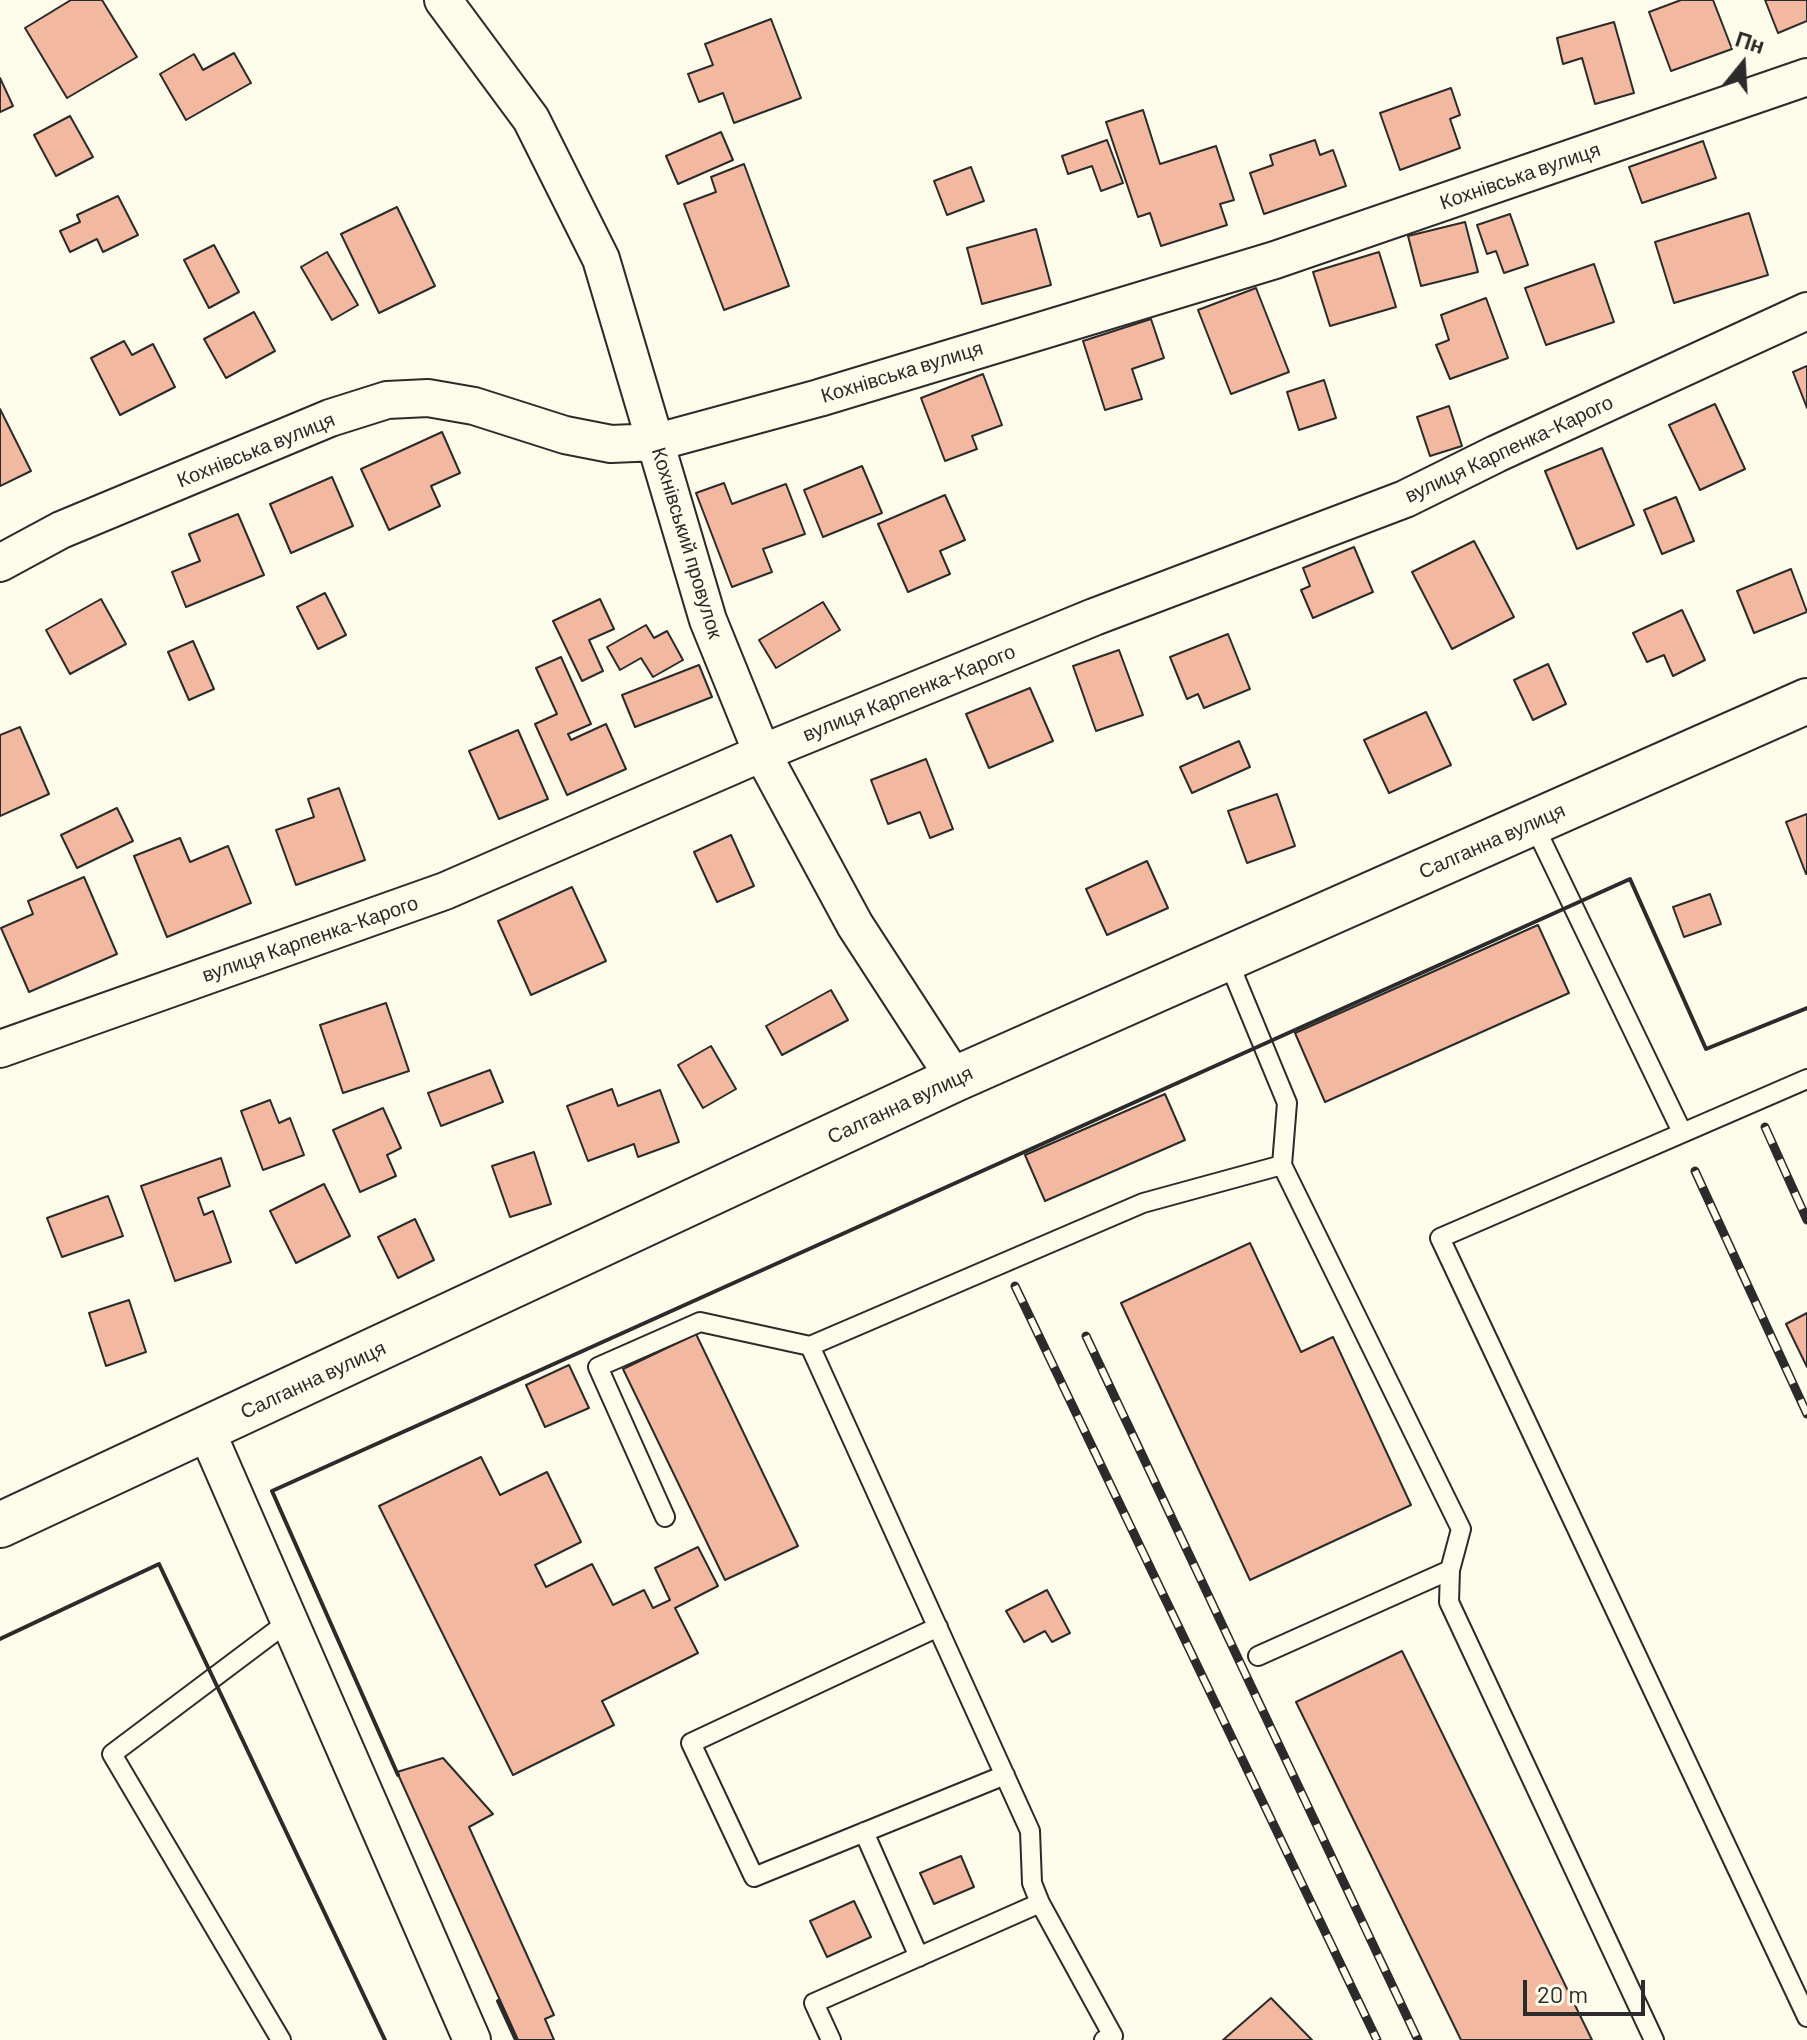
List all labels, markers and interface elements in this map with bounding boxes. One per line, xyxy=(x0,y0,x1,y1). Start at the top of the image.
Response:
north arrow xyxy=(1703,24,1783,104)
text: Пн xyxy=(1733,24,1768,58)
street label: Кохнівська вулиця xyxy=(1437,137,1603,215)
street label: Кохнівська вулиця xyxy=(818,336,986,408)
street label: вулиця Карпенка-Карого xyxy=(1401,390,1617,508)
street label: Кохнівська вулиця xyxy=(174,407,338,493)
street label: Кохнівський провулок xyxy=(647,445,727,641)
street label: вулиця Карпенка-Карого xyxy=(799,639,1019,747)
street label: Салганна вулиця xyxy=(1415,798,1569,884)
street label: вулиця Карпенка-Карого xyxy=(199,891,421,987)
street label: Салганна вулиця xyxy=(824,1061,976,1149)
street label: Салганна вулиця xyxy=(237,1336,389,1424)
scale bar xyxy=(1527,1964,1649,2014)
text: 20 m xyxy=(1537,1979,1588,2008)

